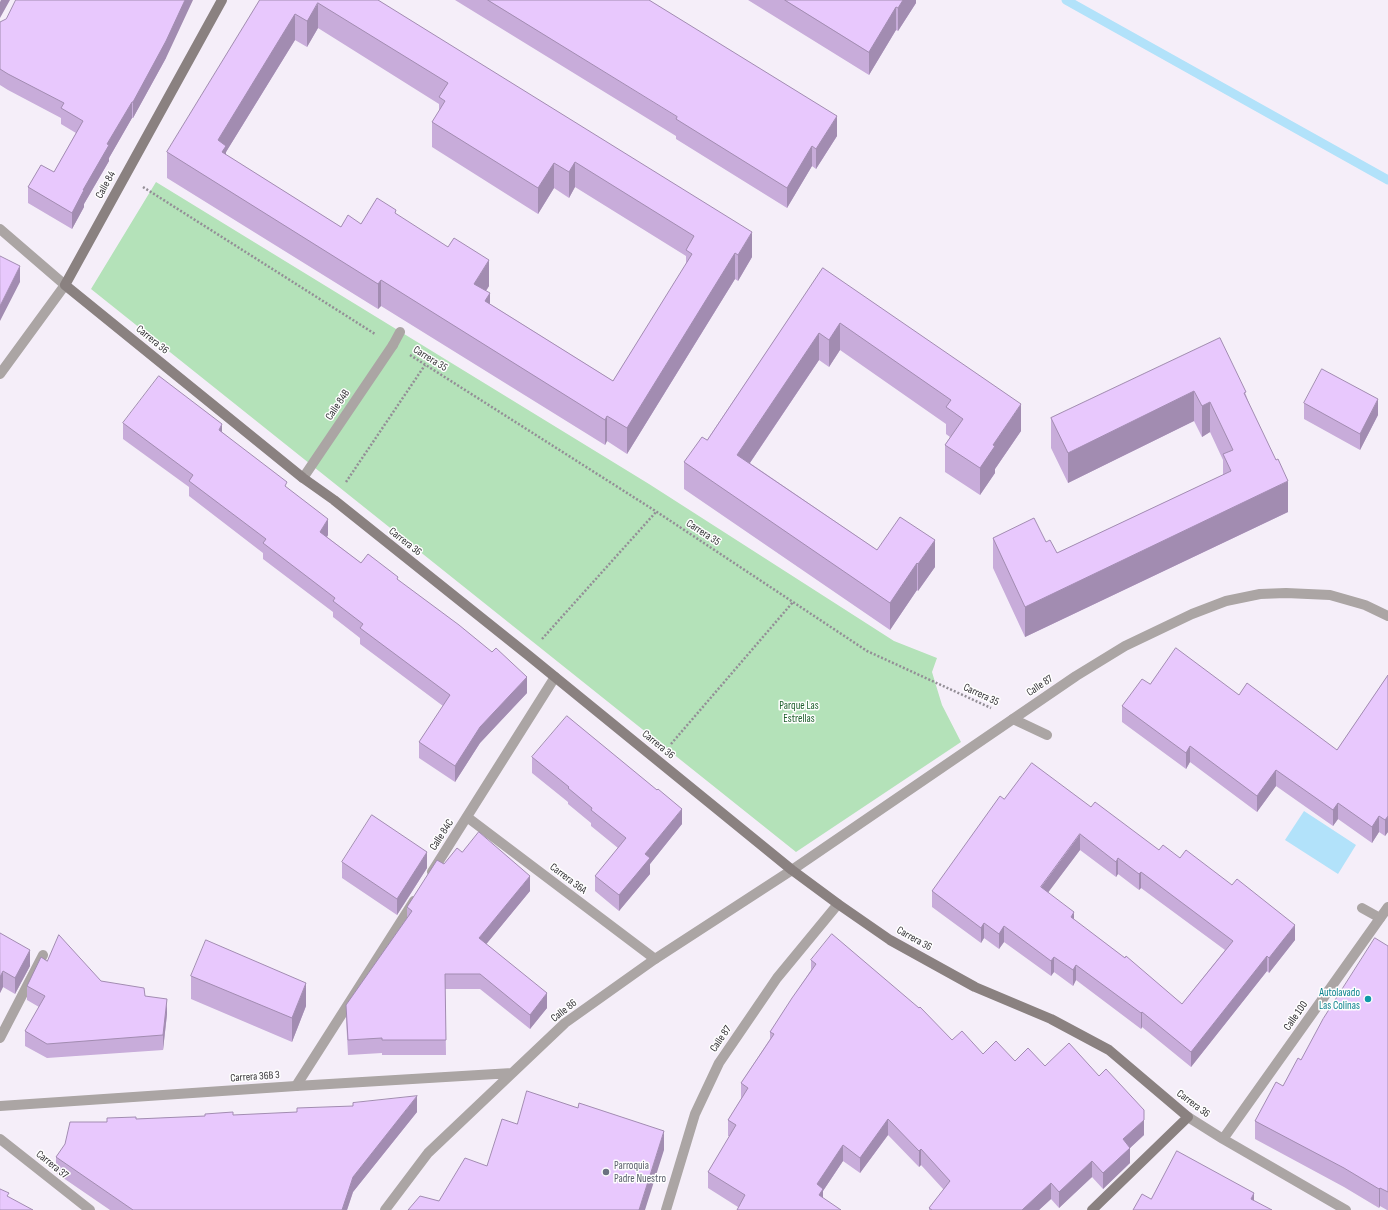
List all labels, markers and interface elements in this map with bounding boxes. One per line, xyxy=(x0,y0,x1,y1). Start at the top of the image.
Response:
street label: Calle 84 xyxy=(93,169,119,201)
street label: Carrera 36 xyxy=(133,323,171,357)
street label: Carrera 35 xyxy=(410,343,450,375)
street label: Calle 84B xyxy=(323,387,353,423)
street label: Carrera 35 xyxy=(684,517,722,549)
street label: Carrera 36 xyxy=(386,525,424,559)
street label: Calle 87 xyxy=(1024,672,1056,700)
street label: Carrera 35 xyxy=(961,681,1001,709)
park label: Parque Las Estrellas xyxy=(779,699,819,725)
street label: Carrera 36 xyxy=(639,728,677,762)
street label: Calle 84C xyxy=(427,817,457,853)
street label: Carrera 36A xyxy=(547,861,589,897)
street label: Carrera 36 xyxy=(894,924,934,954)
place label: Autolavado Las Colinas xyxy=(1319,986,1360,1012)
marker: Autolavado Las Colinas xyxy=(1363,994,1373,1004)
street label: Calle 86 xyxy=(548,997,580,1025)
street label: Calle 100 xyxy=(1281,999,1311,1033)
street label: Calle 87 xyxy=(707,1023,735,1055)
street label: Carrera 36B 3 xyxy=(230,1069,280,1085)
street label: Carrera 36 xyxy=(1174,1087,1212,1121)
street label: Carrera 37 xyxy=(33,1148,71,1182)
place label: Parroquia Padre Nuestro xyxy=(614,1159,666,1185)
marker: Parroquia Padre Nuestro xyxy=(601,1167,611,1177)

